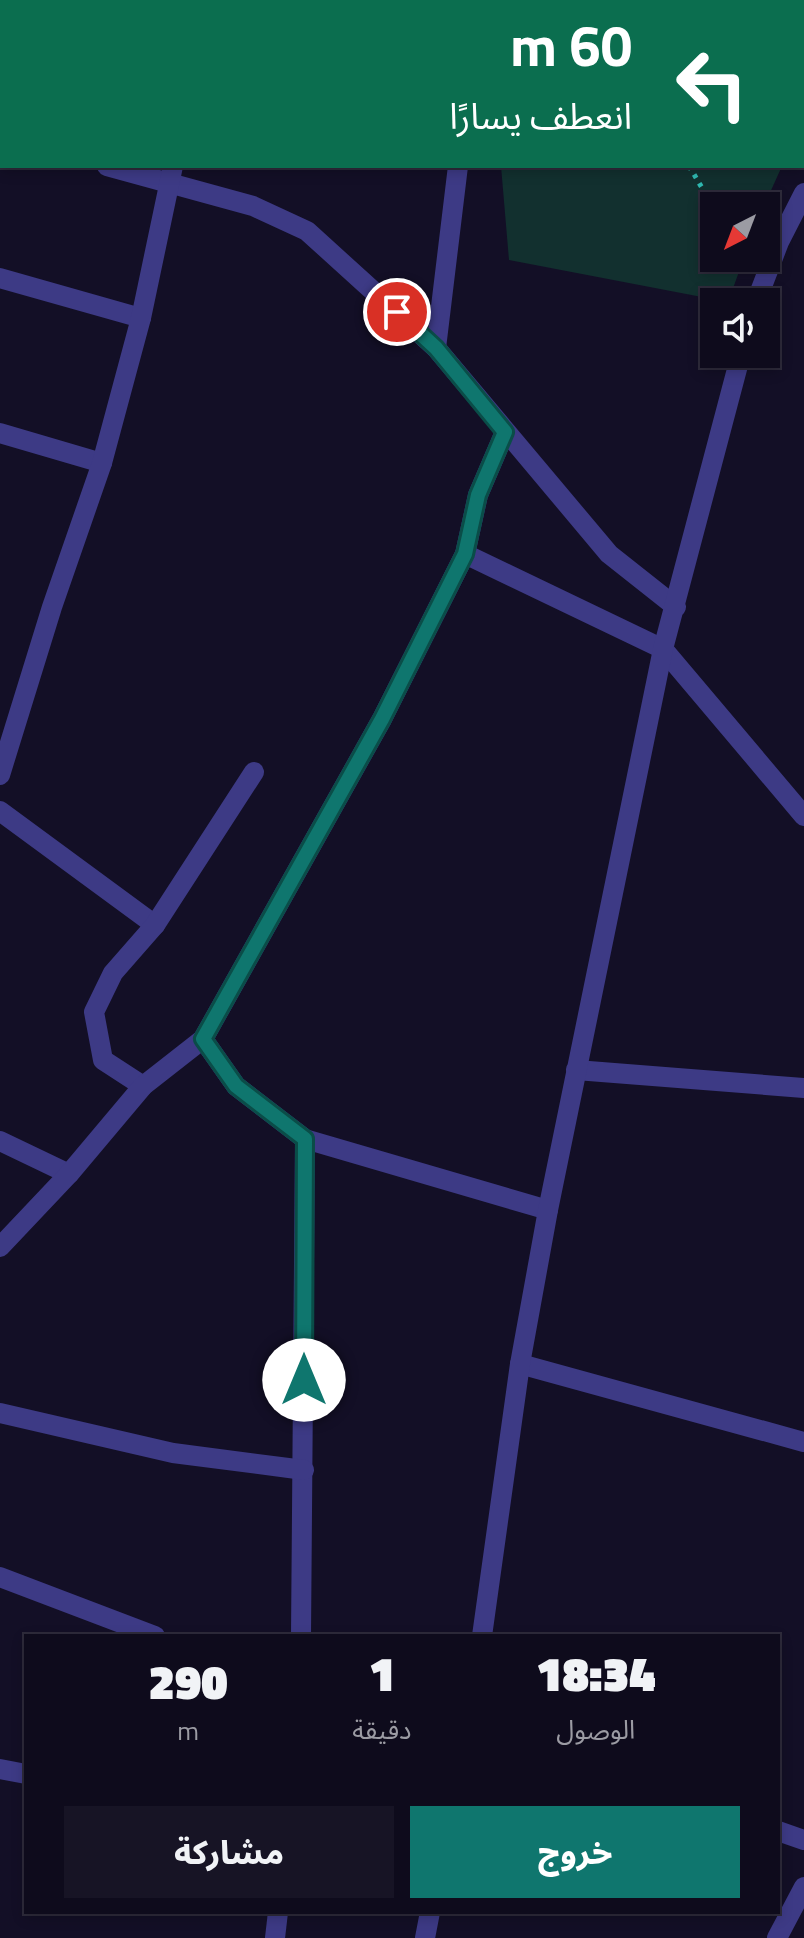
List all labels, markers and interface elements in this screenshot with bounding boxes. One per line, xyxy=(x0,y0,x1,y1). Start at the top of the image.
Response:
text: 60 m xyxy=(510,3,632,88)
icon: left xyxy=(660,32,764,136)
text: انعطف يسارًا xyxy=(449,88,632,143)
north arrow xyxy=(700,192,780,272)
map controls xyxy=(700,192,780,368)
pin xyxy=(363,278,431,346)
button: sound xyxy=(700,288,780,368)
icon: arrive xyxy=(375,290,419,334)
position arrow xyxy=(262,1338,346,1422)
text: 1 xyxy=(369,1637,395,1710)
text: 18:34 xyxy=(536,1637,655,1710)
text: 290 xyxy=(149,1645,228,1718)
text: دقيقة xyxy=(352,1710,412,1749)
text: الوصول xyxy=(556,1710,635,1749)
text: m xyxy=(177,1711,199,1750)
button: مشاركة xyxy=(64,1806,394,1898)
button: خروج xyxy=(410,1806,740,1898)

